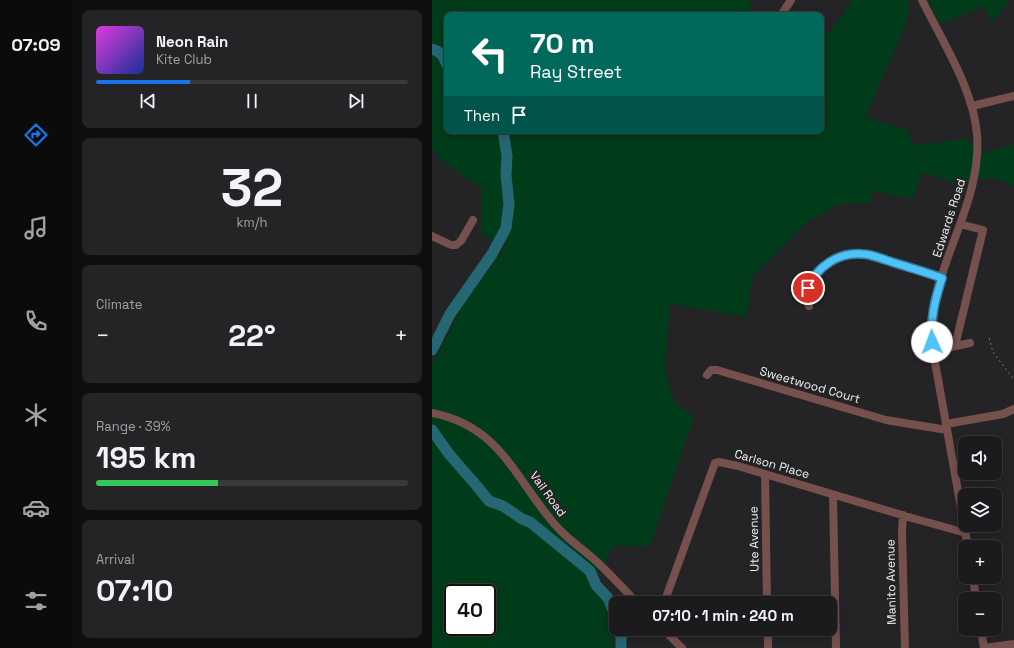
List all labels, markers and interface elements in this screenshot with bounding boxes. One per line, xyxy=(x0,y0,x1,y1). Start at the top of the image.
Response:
text: 70 m xyxy=(530,25,595,61)
icon: left xyxy=(464,28,516,80)
text: Neon Rain xyxy=(156,32,228,51)
text: 07:09 xyxy=(11,33,61,56)
text: Kite Club xyxy=(156,51,212,68)
text: Ray Street xyxy=(530,60,622,83)
icon: previous xyxy=(137,90,159,112)
icon: pause xyxy=(241,90,263,112)
icon: next xyxy=(345,90,367,112)
icon: arrive xyxy=(508,104,530,126)
text: Then xyxy=(464,106,500,125)
icon: directions xyxy=(22,121,50,149)
text: 32 xyxy=(221,155,283,221)
street label: Edwards Road xyxy=(929,177,969,259)
icon: music xyxy=(22,214,50,242)
text: km/h xyxy=(237,214,267,231)
pin xyxy=(791,271,825,305)
icon: arrive xyxy=(797,277,819,299)
text: Climate xyxy=(96,296,142,313)
icon: phone xyxy=(22,307,50,335)
text: 22° xyxy=(228,316,276,355)
text: − xyxy=(96,321,110,349)
text: + xyxy=(394,321,408,349)
position arrow xyxy=(911,321,953,363)
street label: Sweetwood Court xyxy=(758,363,862,407)
icon: climate xyxy=(22,401,50,429)
text: Range · 39% xyxy=(96,418,171,435)
map controls xyxy=(958,436,1002,636)
button: sound xyxy=(958,436,1002,480)
text: 195 km xyxy=(96,438,196,477)
street label: Carlson Place xyxy=(733,446,811,482)
street label: Vail Road xyxy=(526,468,570,520)
button: layers xyxy=(958,488,1002,532)
icon: car xyxy=(22,494,50,522)
street label: Ute Avenue xyxy=(745,506,763,572)
street label: Manito Avenue xyxy=(882,539,900,625)
button: + xyxy=(958,540,1002,584)
text: Arrival xyxy=(96,551,135,568)
text: 07:10 xyxy=(96,571,173,610)
speed limit sign: 40 xyxy=(444,584,496,636)
icon: filters xyxy=(22,587,50,615)
button: − xyxy=(958,592,1002,636)
text: 07:10 · 1 min · 240 m xyxy=(652,606,794,625)

